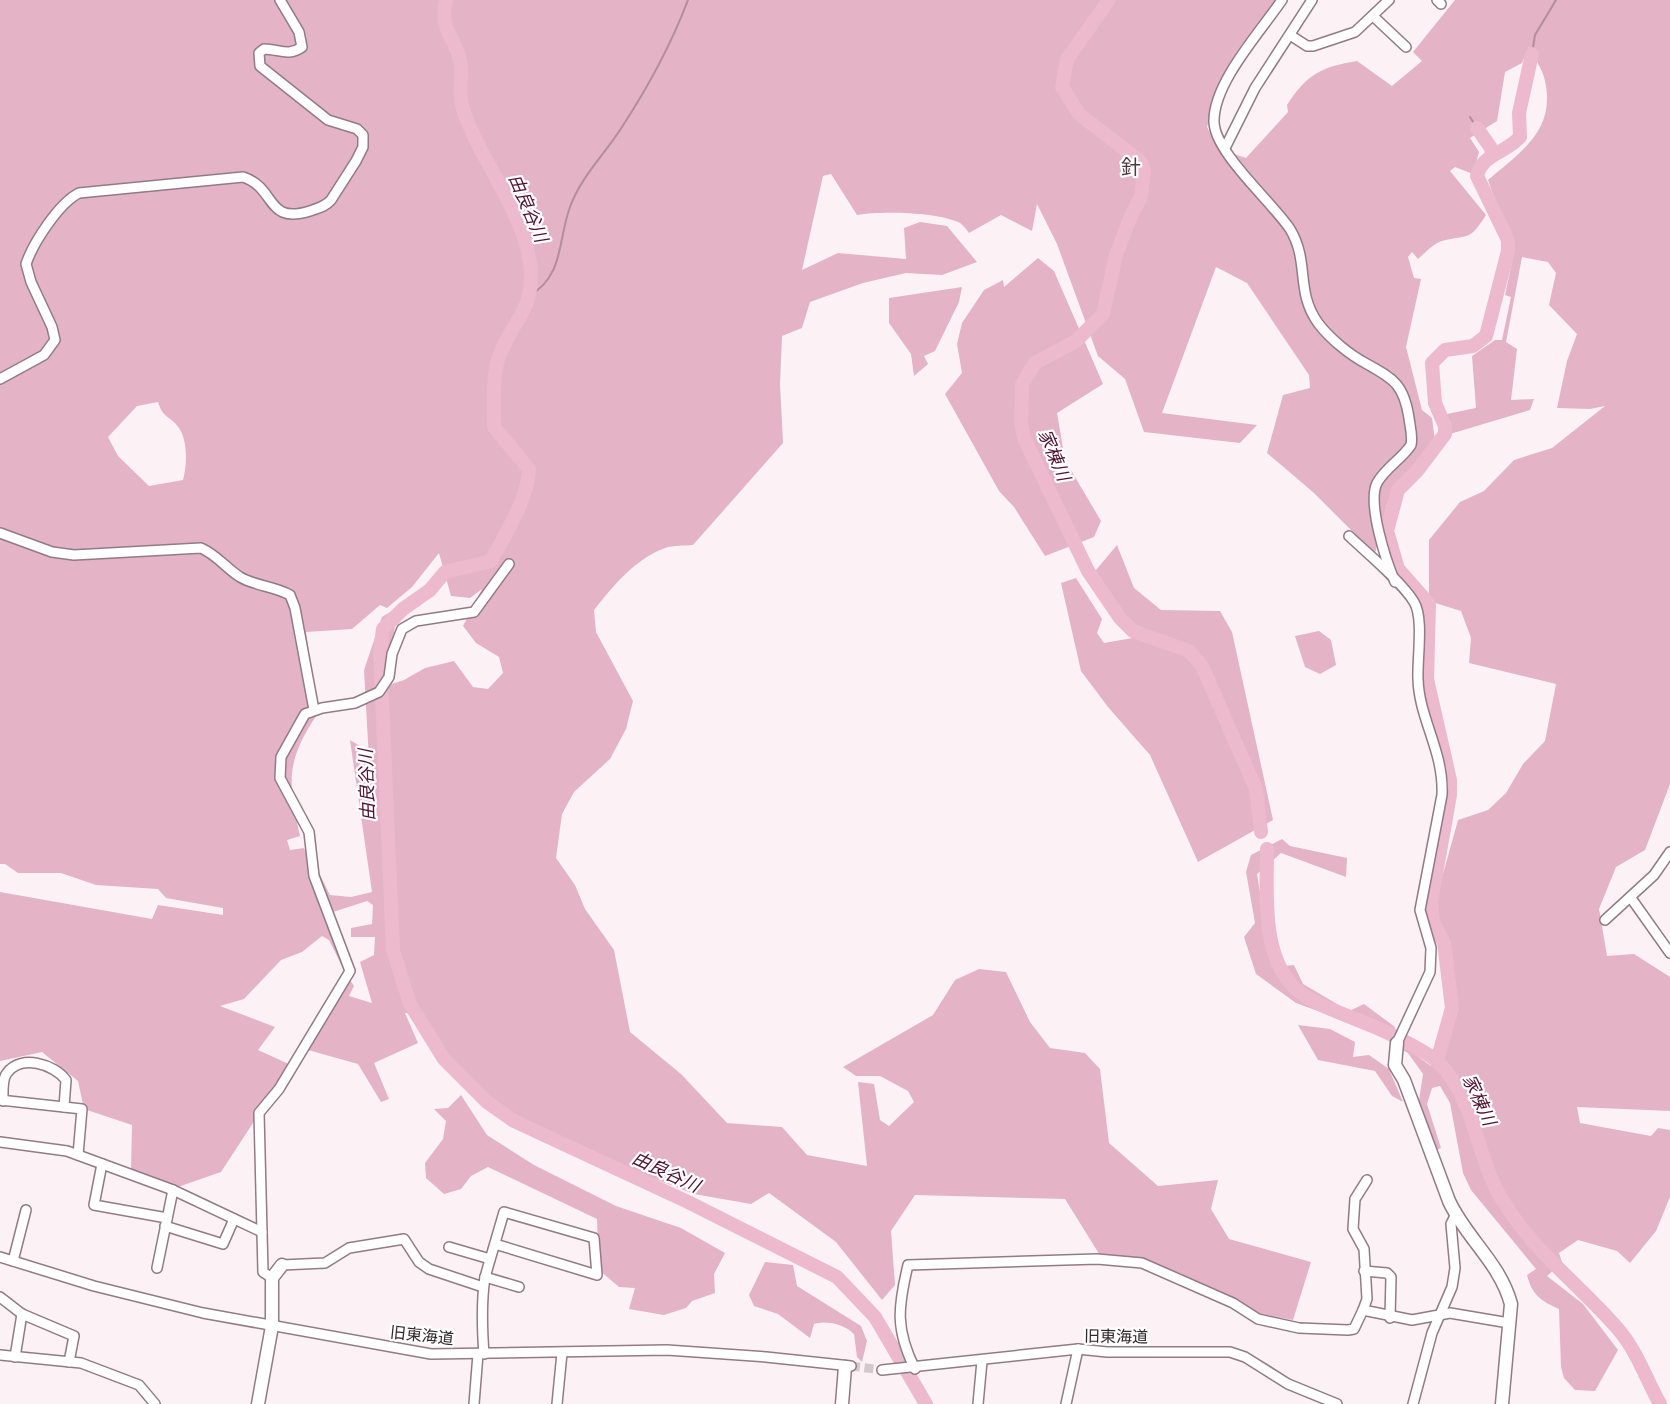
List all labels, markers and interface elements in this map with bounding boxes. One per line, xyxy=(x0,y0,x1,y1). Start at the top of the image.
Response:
district label: 針 xyxy=(1121,153,1141,180)
water label: 由良谷川 xyxy=(504,170,554,247)
water label: 家棟川 xyxy=(1033,425,1076,486)
water label: 由良谷川 xyxy=(354,747,379,821)
water label: 家棟川 xyxy=(1458,1070,1502,1131)
water label: 由良谷川 xyxy=(629,1146,706,1198)
street label: 旧東海道 xyxy=(389,1322,455,1348)
street label: 旧東海道 xyxy=(1084,1325,1148,1347)

